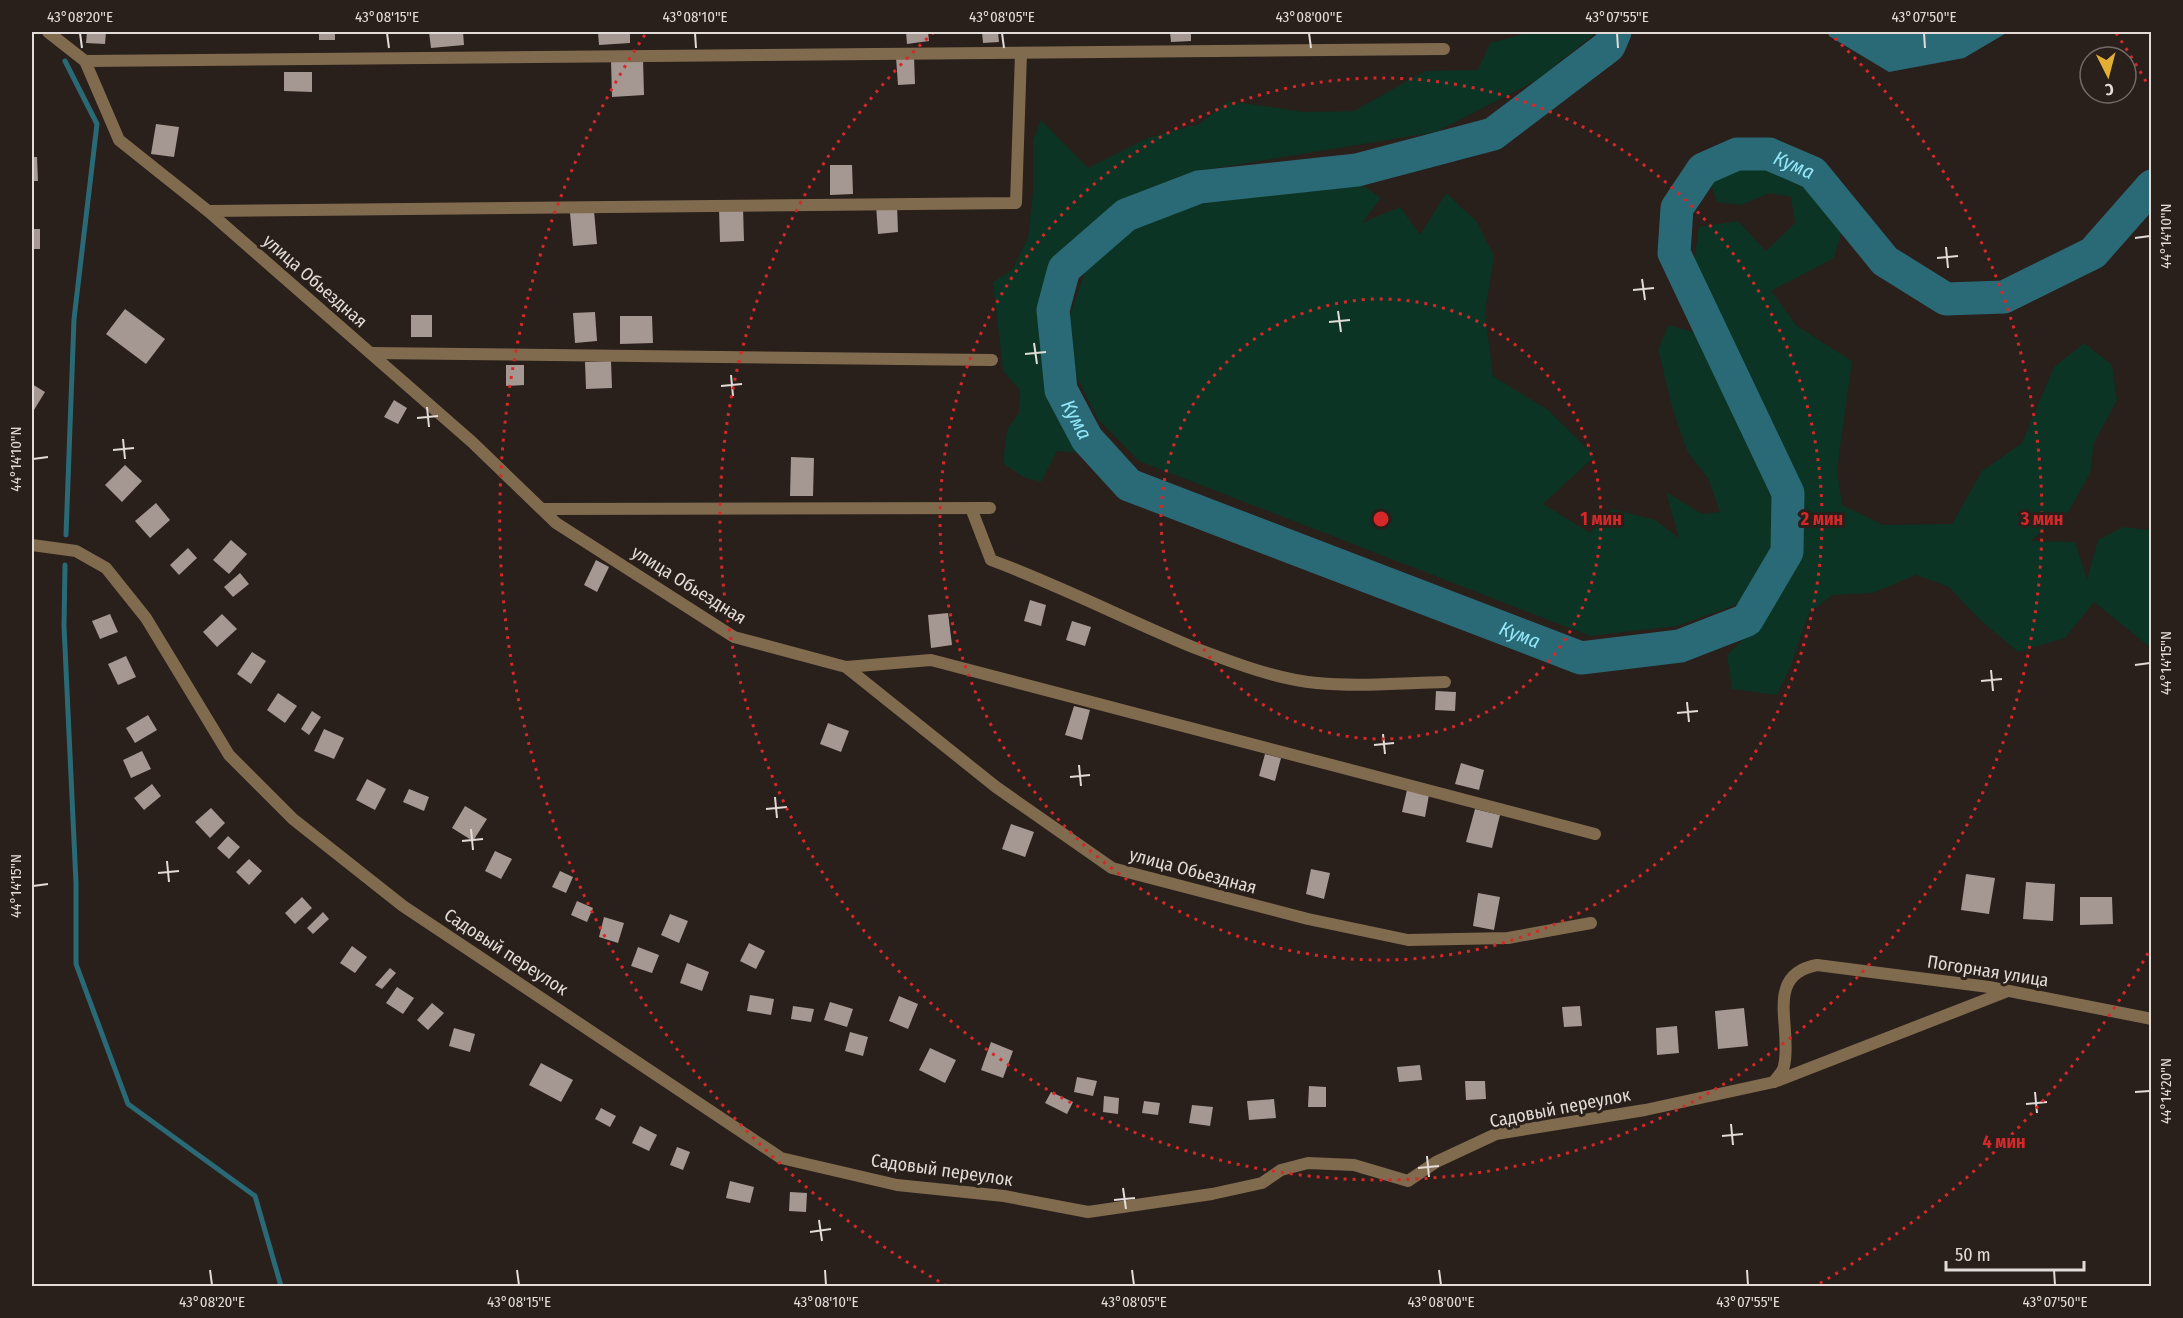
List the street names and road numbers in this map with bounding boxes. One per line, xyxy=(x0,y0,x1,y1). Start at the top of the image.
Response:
street label: улица Обьездная xyxy=(258,230,372,332)
street label: улица Обьездная xyxy=(628,541,750,629)
street label: улица Обьездная xyxy=(1127,843,1259,899)
street label: Садовый переулок xyxy=(440,904,572,1000)
street label: Погорная улица xyxy=(1926,951,2050,991)
street label: Садовый переулок xyxy=(1488,1083,1633,1132)
street label: Садовый переулок xyxy=(870,1149,1015,1191)

